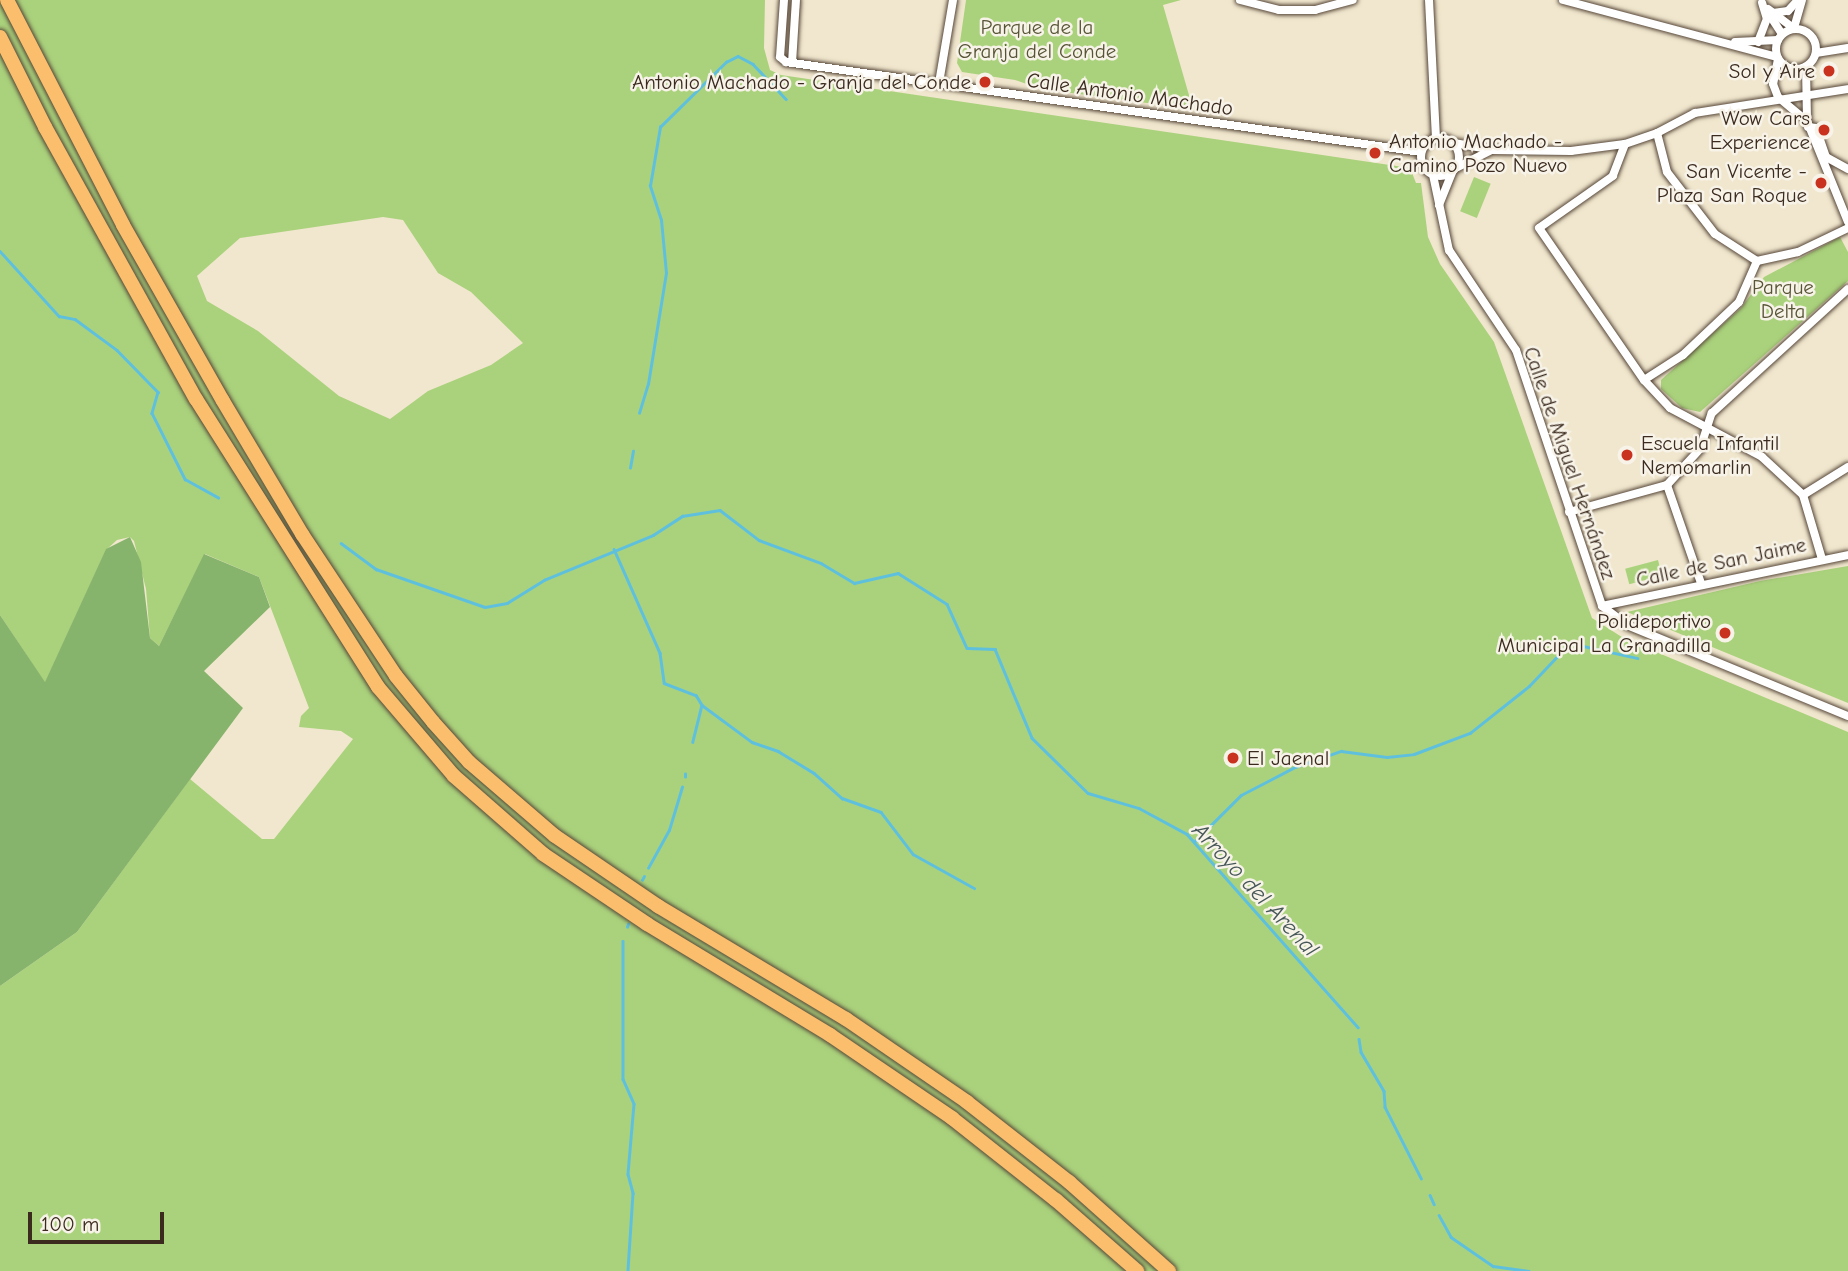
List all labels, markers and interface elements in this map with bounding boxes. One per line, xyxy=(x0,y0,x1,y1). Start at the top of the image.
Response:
park label: Parque de la Granja del Conde xyxy=(958,14,1116,64)
place label: Sol y Aire xyxy=(1729,58,1815,84)
marker: Sol y Aire xyxy=(1821,63,1837,79)
street label: Calle Antonio Machado xyxy=(1025,67,1235,121)
place label: Antonio Machado - Granja del Conde xyxy=(632,69,971,95)
marker: Antonio Machado - Granja del Conde xyxy=(977,74,993,90)
place label: Wow Cars Experience xyxy=(1710,105,1810,155)
marker: Wow Cars Experience xyxy=(1816,122,1832,138)
place label: Antonio Machado - Camino Pozo Nuevo xyxy=(1389,128,1567,178)
marker: Antonio Machado - Camino Pozo Nuevo xyxy=(1367,145,1383,161)
place label: San Vicente - Plaza San Roque xyxy=(1657,158,1807,208)
marker: San Vicente - Plaza San Roque xyxy=(1813,175,1829,191)
park label: Parque Delta xyxy=(1752,274,1814,324)
street label: Calle de Miguel Hernández xyxy=(1518,343,1622,583)
place label: Escuela Infantil Nemomarlin xyxy=(1641,430,1779,480)
marker: Escuela Infantil Nemomarlin xyxy=(1619,447,1635,463)
street label: Calle de San Jaime xyxy=(1634,532,1808,592)
place label: Polideportivo Municipal La Granadilla xyxy=(1498,608,1711,658)
marker: Polideportivo Municipal La Granadilla xyxy=(1717,625,1733,641)
place label: El Jaenal xyxy=(1247,745,1329,771)
marker: El Jaenal xyxy=(1225,750,1241,766)
water label: Arroyo del Arenal xyxy=(1186,817,1324,963)
scale bar xyxy=(32,1198,168,1242)
text: 100 m xyxy=(41,1212,99,1236)

